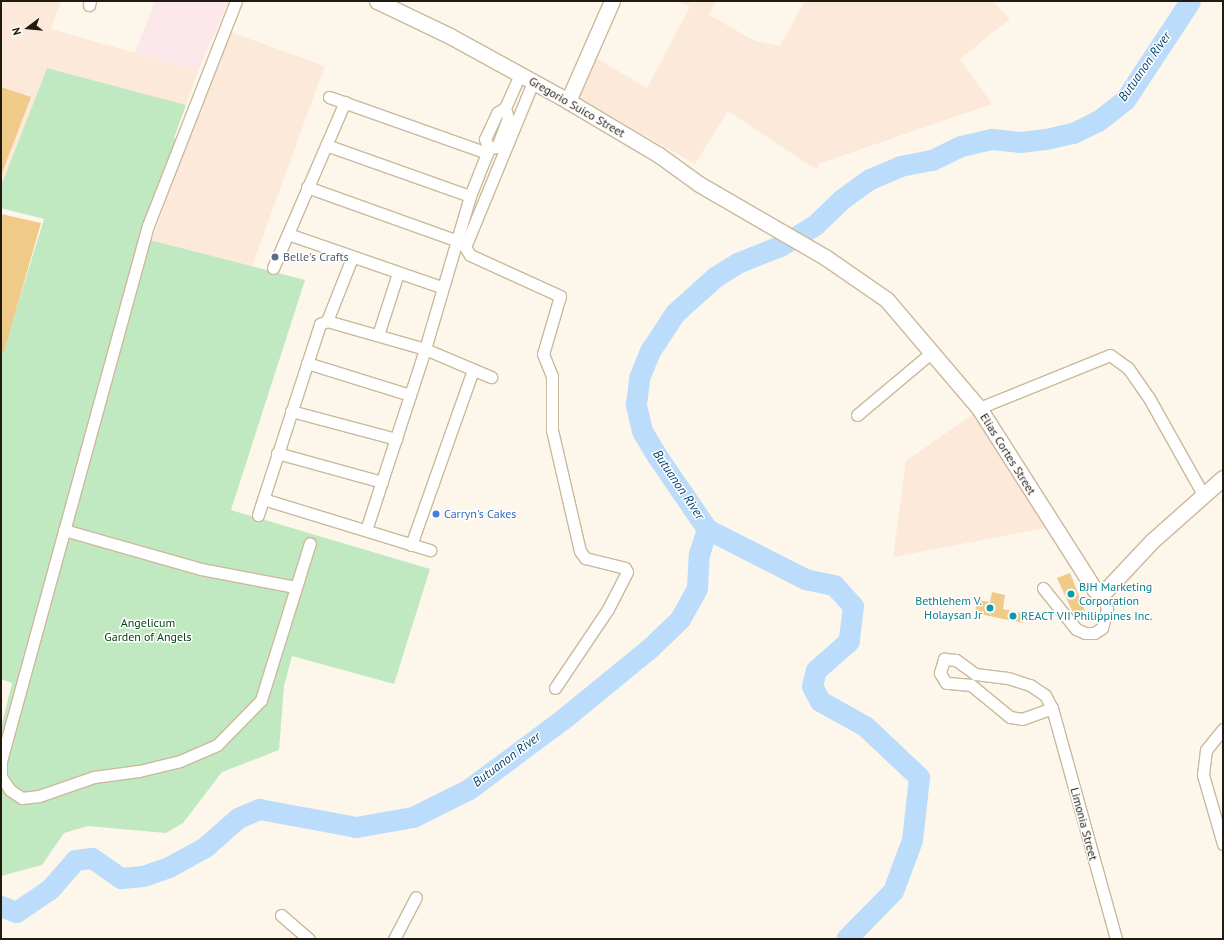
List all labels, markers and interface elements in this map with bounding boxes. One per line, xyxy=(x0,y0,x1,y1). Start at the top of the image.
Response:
north arrow xyxy=(8,8,48,48)
text: N xyxy=(9,26,24,37)
water label: Butuanon River xyxy=(1115,29,1175,105)
street label: Gregorio Suico Street xyxy=(526,74,628,140)
place label: Belle's Crafts xyxy=(283,250,349,264)
marker: Belle's Crafts xyxy=(270,252,280,262)
street label: Elias Cortes Street xyxy=(977,410,1039,498)
water label: Butuanon River xyxy=(649,447,707,523)
place label: Carryn's Cakes xyxy=(444,507,516,521)
marker: Carryn's Cakes xyxy=(431,509,441,519)
place label: BJH Marketing Corporation xyxy=(1079,580,1152,608)
marker: BJH Marketing Corporation xyxy=(1066,589,1076,599)
place label: Bethlehem V. Holaysan Jr xyxy=(915,594,982,622)
marker: Bethlehem V. Holaysan Jr xyxy=(985,603,995,613)
place label: REACT VII Philippines Inc. xyxy=(1021,609,1153,623)
marker: REACT VII Philippines Inc. xyxy=(1008,611,1018,621)
park label: Angelicum Garden of Angels xyxy=(104,616,192,644)
water label: Butuanon River xyxy=(470,729,544,791)
street label: Limonia Street xyxy=(1067,786,1101,862)

